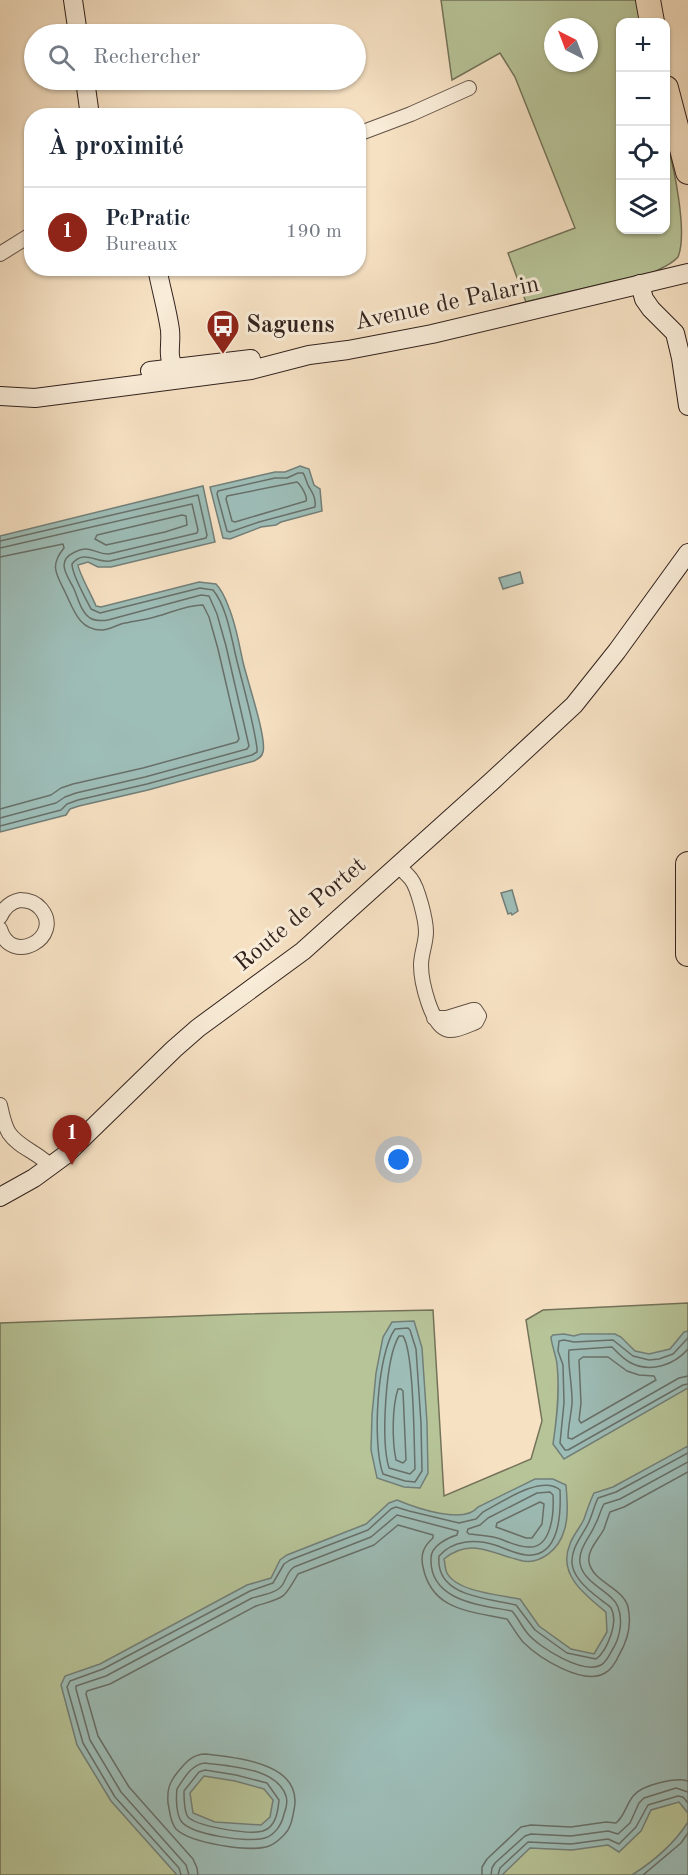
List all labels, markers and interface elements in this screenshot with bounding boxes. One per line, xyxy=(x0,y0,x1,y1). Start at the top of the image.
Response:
north arrow xyxy=(544,18,598,72)
map controls xyxy=(616,18,670,234)
button: + xyxy=(616,18,670,72)
search box xyxy=(24,24,366,90)
icon: search xyxy=(45,41,78,74)
text: Rechercher xyxy=(93,46,200,68)
button: − xyxy=(616,72,670,126)
button: locate xyxy=(616,126,670,180)
text: À proximité xyxy=(48,134,184,160)
button: layers xyxy=(616,180,670,234)
text: PcPratic xyxy=(105,208,191,230)
text: 1 xyxy=(62,222,73,242)
text: 190 m xyxy=(286,222,342,242)
text: Bureaux xyxy=(105,235,178,255)
street label: Avenue de Palarin xyxy=(353,273,541,335)
bus stop icon: Saguens xyxy=(205,308,241,355)
place label: Saguens xyxy=(246,314,335,338)
street label: Route de Portet xyxy=(231,853,371,977)
pin: 1 xyxy=(52,1116,92,1165)
your location xyxy=(384,1145,413,1174)

